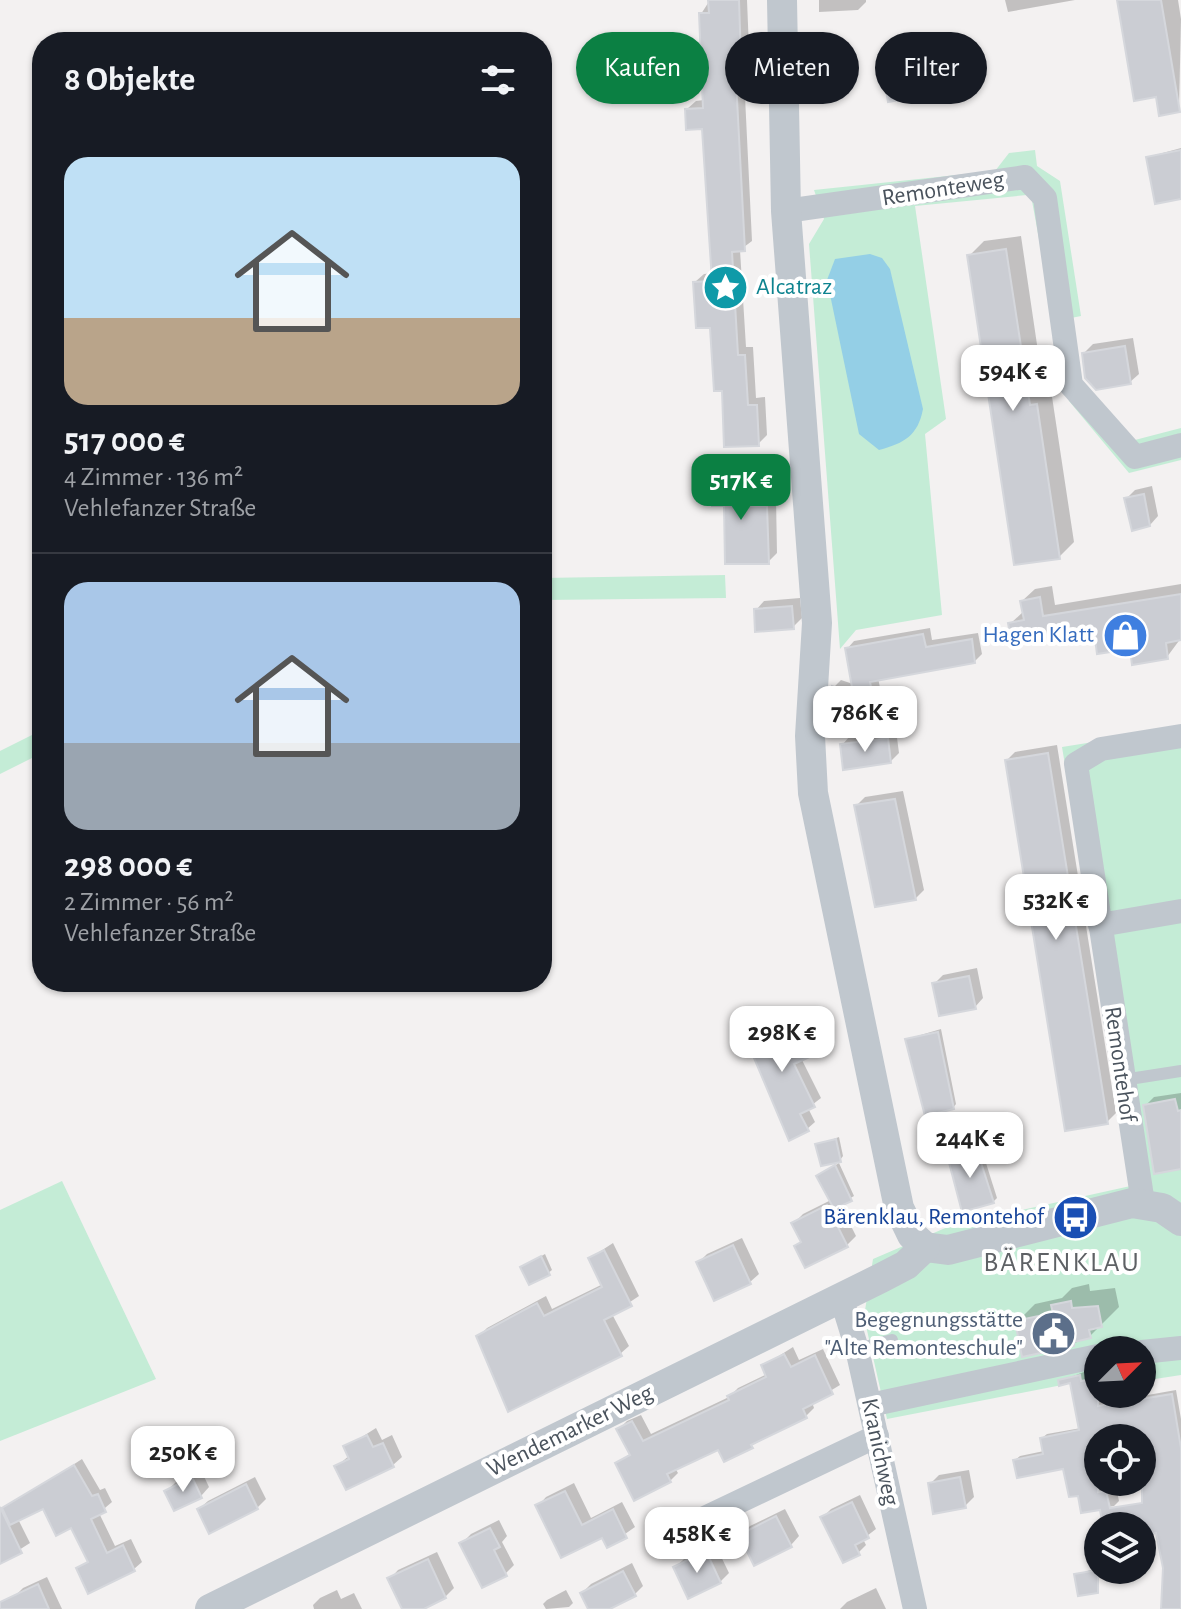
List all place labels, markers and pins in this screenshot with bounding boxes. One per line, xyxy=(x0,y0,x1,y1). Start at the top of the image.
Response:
place icon: Alcatraz xyxy=(701,263,749,311)
place label: Alcatraz xyxy=(756,275,832,299)
pin: 594K € xyxy=(948,345,1078,413)
pin: 517K € xyxy=(676,454,806,522)
shop icon: Hagen Klatt xyxy=(1101,611,1149,659)
place label: Hagen Klatt xyxy=(982,623,1094,647)
pin: 786K € xyxy=(800,686,930,754)
pin: 532K € xyxy=(991,874,1121,942)
pin: 298K € xyxy=(717,1006,847,1074)
pin: 244K € xyxy=(905,1112,1035,1180)
bus stop icon: Bärenklau, Remontehof xyxy=(1051,1193,1099,1241)
place label: Bärenklau, Remontehof xyxy=(823,1205,1046,1229)
place label: Begegnungsstätte "Alte Remonteschule" xyxy=(825,1308,1023,1360)
public building icon: Begegnungsstätte "Alte Remonteschule" xyxy=(1030,1310,1078,1358)
pin: 250K € xyxy=(118,1426,248,1494)
pin: 458K € xyxy=(632,1507,762,1575)

